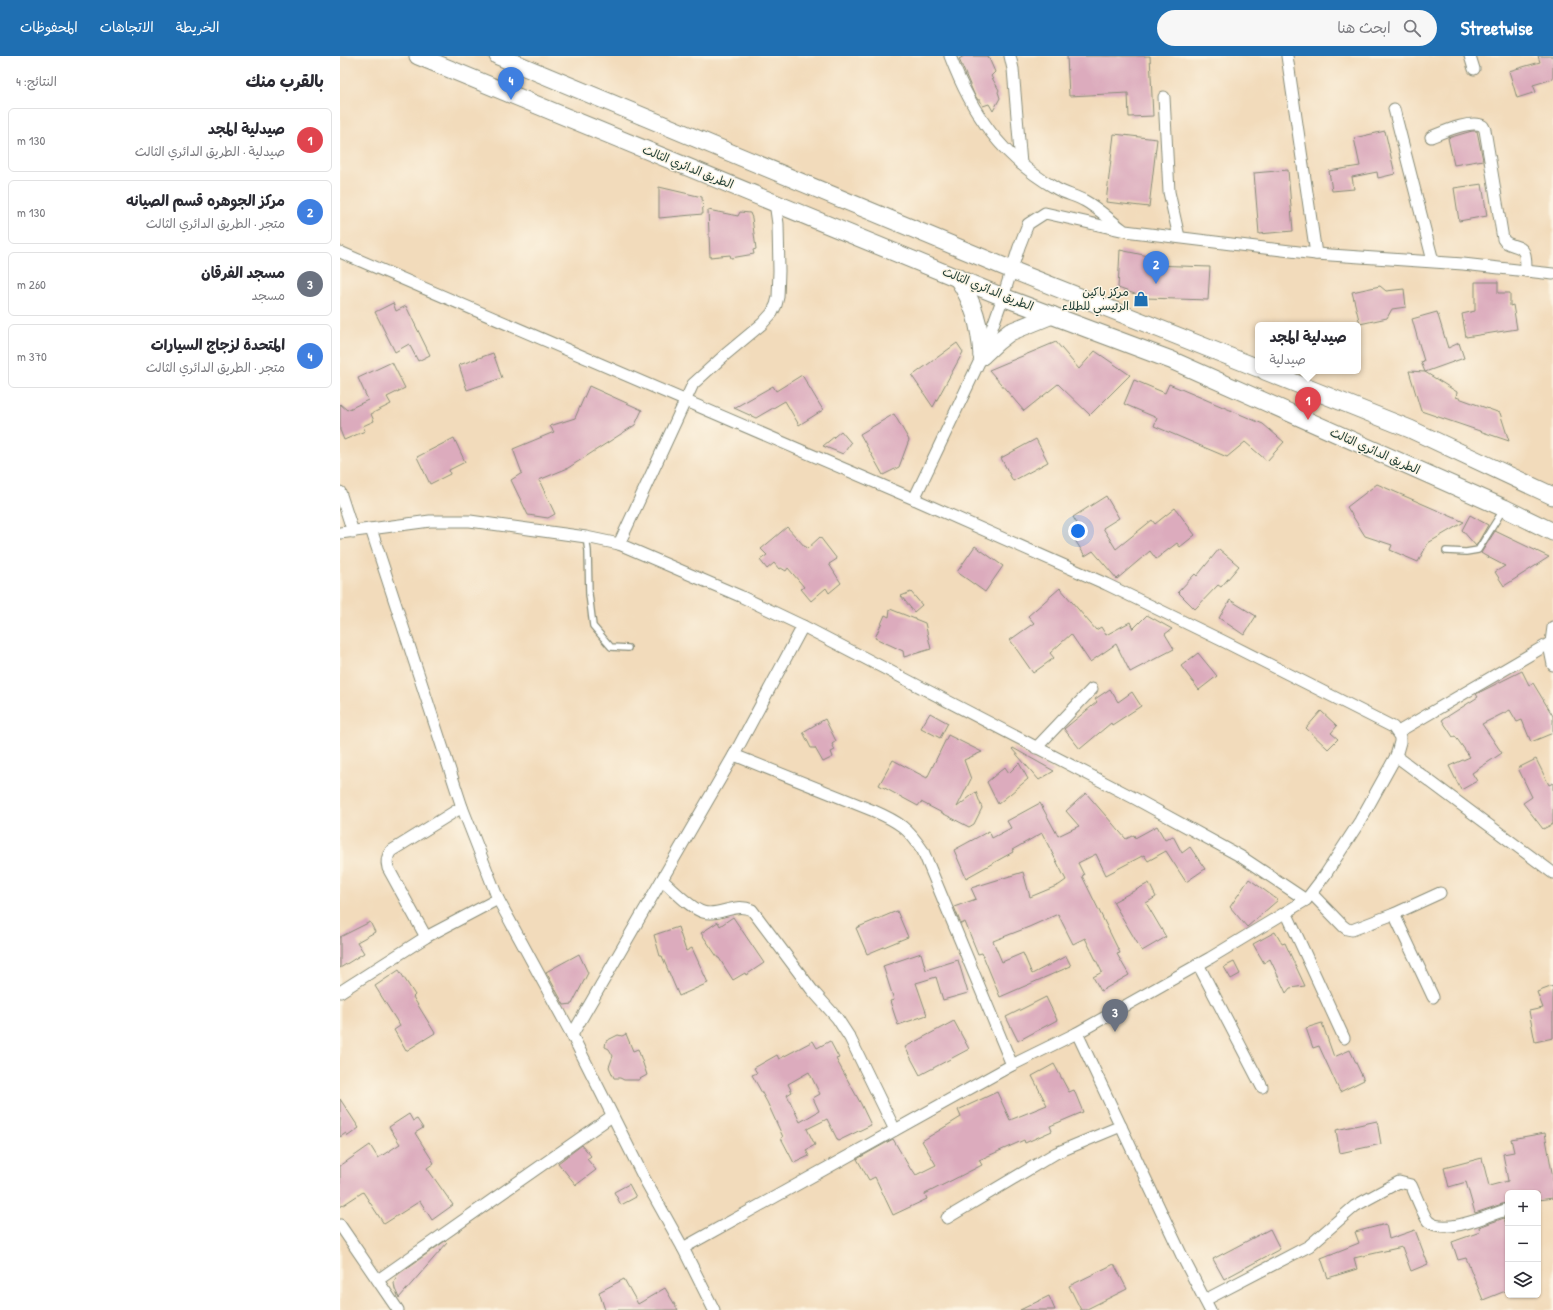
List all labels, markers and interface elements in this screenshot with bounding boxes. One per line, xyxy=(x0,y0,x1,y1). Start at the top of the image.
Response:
search box xyxy=(1157,10,1437,46)
text: Streetwise xyxy=(1461,15,1533,41)
text: المحفوظات xyxy=(20,17,78,36)
text: الاتجاهات xyxy=(100,17,154,36)
text: الخريطة xyxy=(176,17,219,36)
text: ابحث هنا xyxy=(1337,17,1391,38)
icon: search xyxy=(1401,17,1423,39)
pin: 4 xyxy=(498,67,524,100)
text: بالقرب منك xyxy=(246,69,324,92)
text: النتائج: 4 xyxy=(16,72,57,90)
text: صيدلية المجد xyxy=(208,118,285,139)
text: 130 m xyxy=(17,131,45,149)
text: 1 xyxy=(308,131,312,149)
street label: الطريق الدائري الثالث xyxy=(640,140,736,194)
text: صيدلية · الطريق الدائري الثالث xyxy=(135,142,285,160)
text: مركز الجوهره قسم الصيانه xyxy=(126,190,285,211)
text: 130 m xyxy=(17,203,45,221)
text: 2 xyxy=(307,203,313,221)
text: متجر · الطريق الدائري الثالث xyxy=(146,214,285,232)
pin: 2 xyxy=(1143,251,1169,284)
text: مسجد الفرقان xyxy=(201,262,285,283)
street label: الطريق الدائري الثالث xyxy=(940,262,1036,316)
text: 260 m xyxy=(17,275,46,293)
text: 3 xyxy=(307,275,313,293)
place label: مركز باكين الرئيسي للطلاء xyxy=(1062,283,1129,317)
text: مسجد xyxy=(252,286,285,304)
shop icon: مركز باكين الرئيسي للطلاء xyxy=(1132,290,1150,308)
popup xyxy=(1255,322,1361,374)
text: صيدلية المجد xyxy=(1269,326,1347,347)
text: المتحدة لزجاج السيارات xyxy=(151,334,285,355)
text: 370 m xyxy=(17,347,47,365)
text: 4 xyxy=(308,347,312,365)
text: صيدلية xyxy=(1269,350,1306,368)
text: متجر · الطريق الدائري الثالث xyxy=(146,358,285,376)
pin: 1 xyxy=(1295,387,1321,420)
street label: الطريق الدائري الثالث xyxy=(1327,423,1423,479)
your location xyxy=(1068,521,1088,541)
pin: 3 xyxy=(1102,999,1128,1032)
map controls xyxy=(1505,1190,1541,1298)
button: + xyxy=(1505,1190,1541,1226)
button: − xyxy=(1505,1226,1541,1262)
button: layers xyxy=(1505,1262,1541,1298)

